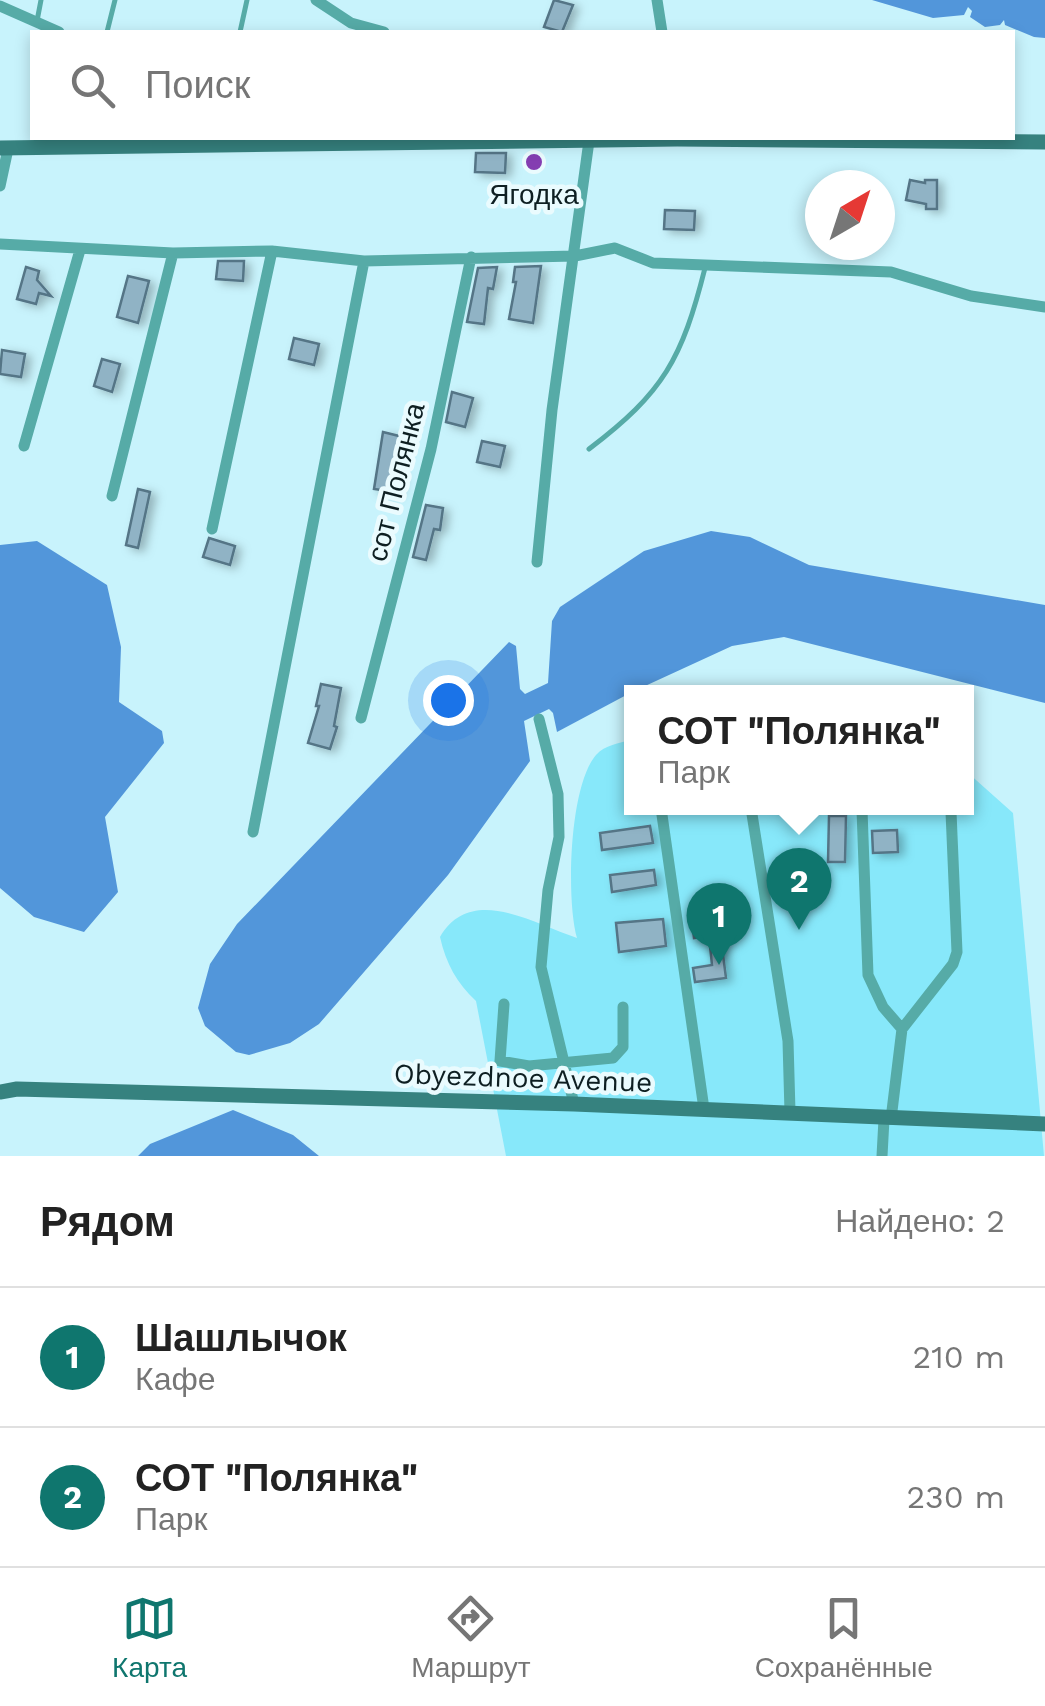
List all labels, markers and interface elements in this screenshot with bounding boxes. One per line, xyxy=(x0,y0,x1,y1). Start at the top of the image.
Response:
search box xyxy=(30,30,1015,140)
icon: search xyxy=(65,58,120,113)
text: Поиск xyxy=(145,63,250,107)
marker: Ягодка xyxy=(523,151,545,173)
north arrow xyxy=(805,170,895,260)
place label: Ягодка xyxy=(489,178,579,211)
street label: сот Полянка xyxy=(360,399,432,565)
your location xyxy=(423,675,474,726)
popup xyxy=(624,685,974,815)
text: СОТ "Полянка" xyxy=(657,709,941,753)
text: Парк xyxy=(657,753,730,791)
pin: 2 xyxy=(766,848,832,930)
pin: 1 xyxy=(686,882,752,965)
street label: Obyezdnoe Avenue xyxy=(393,1057,653,1099)
text: Рядом xyxy=(40,1197,175,1246)
text: Найдено: 2 xyxy=(835,1202,1005,1240)
text: Шашлычок xyxy=(135,1316,347,1360)
text: 1 xyxy=(66,1338,79,1376)
text: 210 m xyxy=(913,1338,1005,1376)
text: Кафе xyxy=(135,1360,216,1398)
text: СОТ "Полянка" xyxy=(135,1456,418,1500)
text: 2 xyxy=(63,1478,82,1516)
text: 230 m xyxy=(906,1478,1005,1516)
text: Парк xyxy=(135,1500,208,1538)
tab: Карта xyxy=(112,1591,187,1684)
tab: Маршрут xyxy=(411,1591,530,1684)
tab: Сохранённые xyxy=(755,1591,933,1684)

